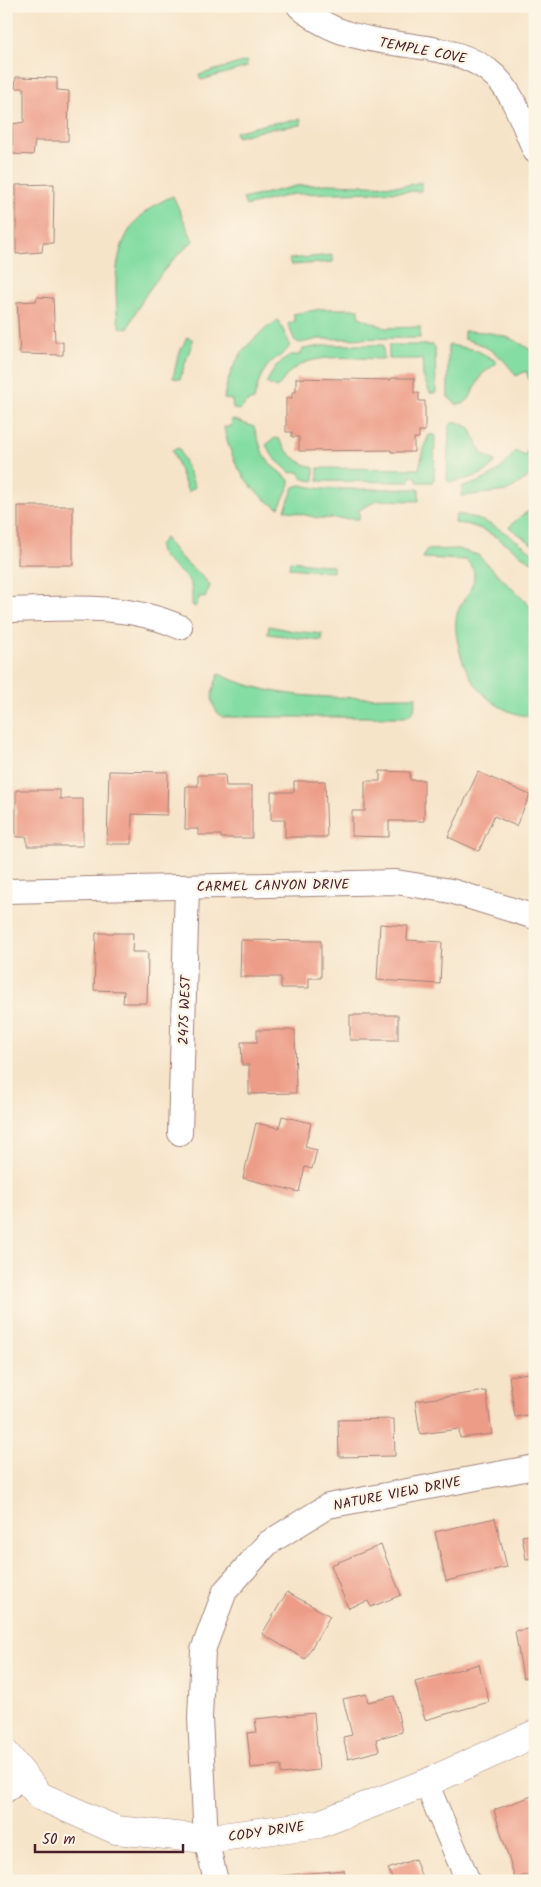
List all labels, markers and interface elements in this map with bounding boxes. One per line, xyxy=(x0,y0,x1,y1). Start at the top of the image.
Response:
street label: TEMPLE COVE xyxy=(377,32,469,70)
street label: CARMEL CANYON DRIVE xyxy=(196,874,350,898)
street label: 2475 WEST xyxy=(173,973,197,1045)
street label: NATURE VIEW DRIVE xyxy=(332,1471,464,1517)
street label: CODY DRIVE xyxy=(227,1816,307,1848)
scale bar xyxy=(35,1822,182,1854)
text: 50 m xyxy=(42,1828,76,1852)

